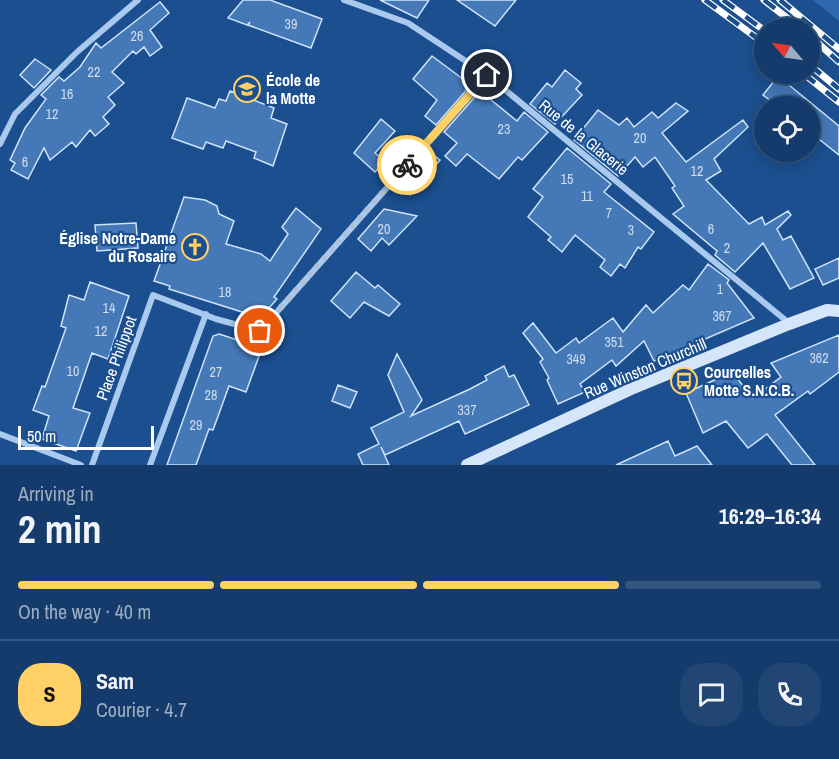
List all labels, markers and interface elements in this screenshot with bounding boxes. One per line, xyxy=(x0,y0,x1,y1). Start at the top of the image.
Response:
house number: 39 xyxy=(285,15,297,33)
north arrow xyxy=(754,18,820,84)
map controls xyxy=(754,18,820,162)
house number: 26 xyxy=(131,27,143,45)
pin xyxy=(461,49,512,100)
icon: home xyxy=(470,58,503,91)
house number: 22 xyxy=(88,63,100,81)
place label: École de la Motte xyxy=(266,69,320,109)
school or university icon: École de la Motte xyxy=(232,74,262,104)
house number: 16 xyxy=(61,85,73,103)
street label: Rue de la Glacerie xyxy=(535,94,633,180)
button: locate xyxy=(754,96,820,162)
house number: 12 xyxy=(46,105,58,123)
house number: 23 xyxy=(498,120,510,138)
house number: 20 xyxy=(634,129,646,147)
courier xyxy=(377,135,437,195)
icon: bike xyxy=(391,149,424,182)
house number: 6 xyxy=(22,153,28,171)
house number: 12 xyxy=(691,162,703,180)
house number: 15 xyxy=(561,170,573,188)
house number: 11 xyxy=(581,187,594,205)
house number: 7 xyxy=(606,204,612,222)
house number: 20 xyxy=(378,220,390,238)
house number: 6 xyxy=(708,220,714,238)
house number: 3 xyxy=(628,221,634,239)
place label: Église Notre-Dame du Rosaire xyxy=(59,227,176,267)
church icon: Église Notre-Dame du Rosaire xyxy=(180,232,210,262)
house number: 2 xyxy=(724,239,730,257)
house number: 1 xyxy=(717,280,724,298)
house number: 18 xyxy=(219,283,231,301)
house number: 14 xyxy=(103,299,116,317)
pin xyxy=(234,305,285,356)
house number: 367 xyxy=(712,307,732,325)
street label: Place Philippot xyxy=(91,312,142,403)
icon: bag xyxy=(243,314,276,347)
house number: 12 xyxy=(95,322,107,340)
street label: Rue Winston Churchill xyxy=(580,332,710,404)
house number: 351 xyxy=(604,333,624,351)
house number: 362 xyxy=(809,349,829,367)
house number: 349 xyxy=(566,350,586,368)
place label: Courcelles Motte S.N.C.B. xyxy=(704,361,794,401)
house number: 10 xyxy=(67,362,79,380)
house number: 27 xyxy=(210,363,222,381)
bus stop icon: Courcelles Motte S.N.C.B. xyxy=(669,366,699,396)
house number: 28 xyxy=(205,386,217,404)
house number: 337 xyxy=(457,401,477,419)
house number: 29 xyxy=(190,416,202,434)
scale bar xyxy=(18,423,154,450)
text: 50 m xyxy=(27,425,56,447)
text: Arriving in xyxy=(18,480,94,507)
text: 16:29–16:34 xyxy=(719,501,821,531)
text: 2 min xyxy=(18,503,102,555)
text: On the way · 40 m xyxy=(18,598,151,625)
button: chat xyxy=(680,663,743,726)
button: phone xyxy=(758,663,821,726)
text: Sam xyxy=(96,666,134,696)
text: S xyxy=(43,679,56,709)
text: Courier · 4.7 xyxy=(96,696,187,723)

